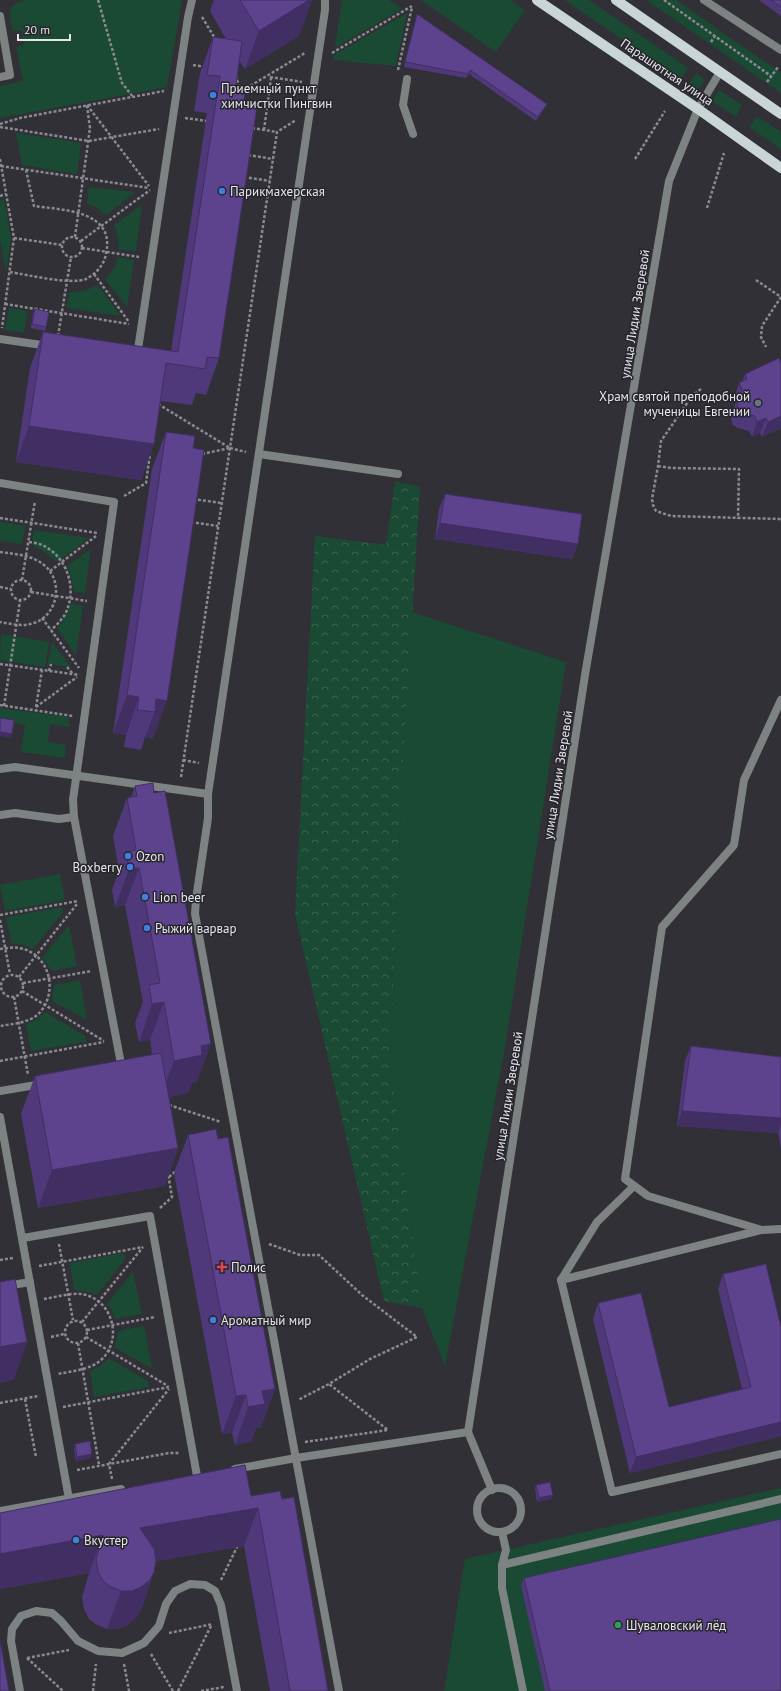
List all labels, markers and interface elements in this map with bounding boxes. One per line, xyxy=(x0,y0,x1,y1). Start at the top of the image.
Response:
scale bar xyxy=(18,16,70,42)
text: 20 m xyxy=(24,22,50,37)
street label: Парашютная улица xyxy=(617,35,717,109)
place label: Приемный пункт химчистки Пингвин xyxy=(221,80,332,112)
marker: Приемный пункт химчистки Пингвин xyxy=(208,90,218,100)
place label: Парикмахерская xyxy=(230,183,325,200)
marker: Парикмахерская xyxy=(217,186,227,196)
street label: улица Лидии Зверевой xyxy=(616,248,654,380)
place label: Храм святой преподобной мученицы Евгении xyxy=(599,388,750,420)
marker: Храм святой преподобной мученицы Евгении xyxy=(753,398,763,408)
street label: улица Лидии Зверевой xyxy=(539,709,577,841)
place label: Ozon xyxy=(136,848,164,865)
marker: Ozon xyxy=(123,851,133,861)
place label: Boxberry xyxy=(73,859,122,876)
marker: Boxberry xyxy=(125,862,135,872)
place label: Lion beer xyxy=(153,889,206,906)
marker: Lion beer xyxy=(140,892,150,902)
place label: Рыжий варвар xyxy=(155,920,237,937)
marker: Рыжий варвар xyxy=(142,923,152,933)
street label: улица Лидии Зверевой xyxy=(489,1030,527,1162)
place label: Полис xyxy=(231,1259,266,1276)
marker: Полис xyxy=(216,1261,228,1273)
place label: Ароматный мир xyxy=(221,1312,311,1329)
marker: Ароматный мир xyxy=(208,1315,218,1325)
place label: Вкустер xyxy=(84,1532,128,1549)
marker: Вкустер xyxy=(71,1535,81,1545)
place label: Шуваловский лёд xyxy=(626,1617,726,1634)
marker: Шуваловский лёд xyxy=(613,1620,623,1630)

